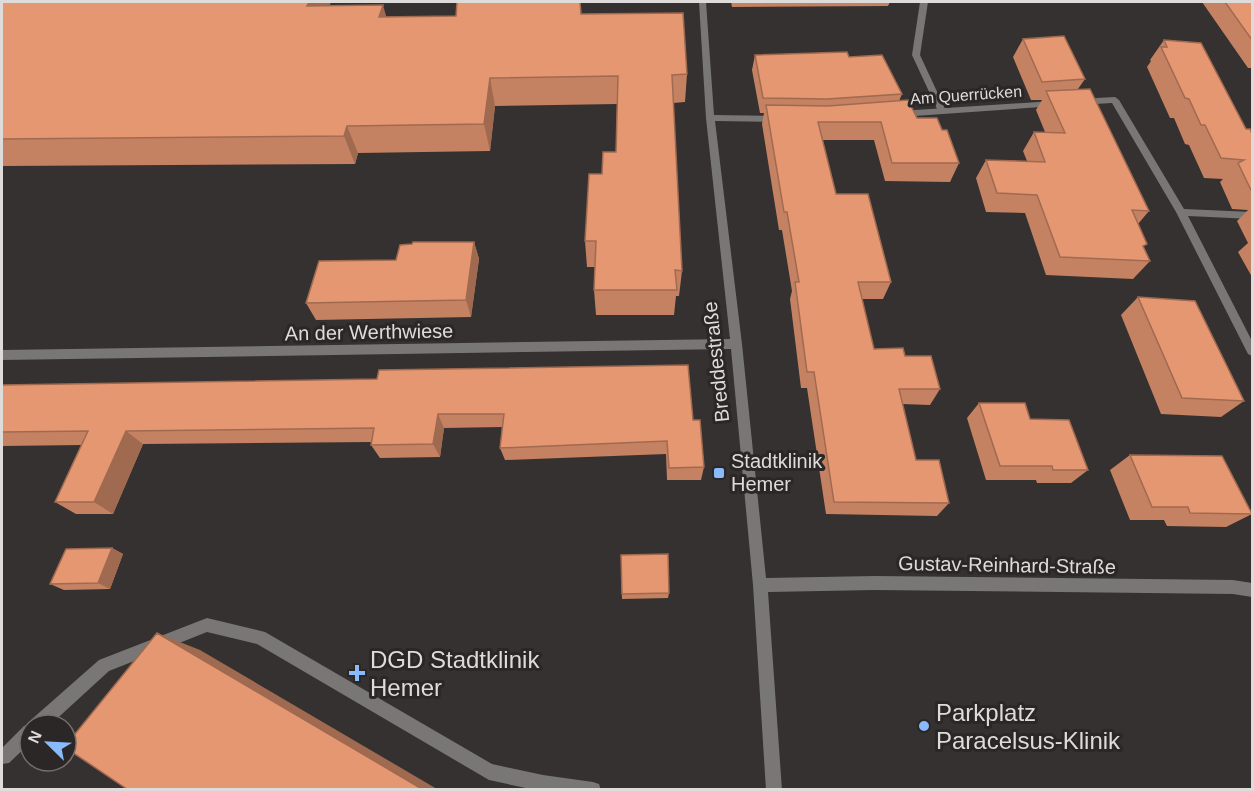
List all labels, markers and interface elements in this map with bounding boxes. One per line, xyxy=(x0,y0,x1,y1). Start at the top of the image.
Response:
street label: Am Querrücken xyxy=(910,83,1022,107)
street label: Breddestraße xyxy=(699,301,733,423)
street label: An der Werthwiese xyxy=(285,320,453,344)
place label: Stadtklinik Hemer xyxy=(731,450,823,495)
marker: Stadtklinik Hemer xyxy=(712,466,726,480)
street label: Gustav-Reinhard-Straße xyxy=(898,552,1116,578)
place label: DGD Stadtklinik Hemer xyxy=(370,646,540,701)
marker: DGD Stadtklinik Hemer xyxy=(348,664,366,682)
place label: Parkplatz Paracelsus-Klinik xyxy=(936,699,1121,754)
north arrow xyxy=(18,713,78,773)
marker: Parkplatz Paracelsus-Klinik xyxy=(917,719,931,733)
text: N xyxy=(25,728,45,746)

